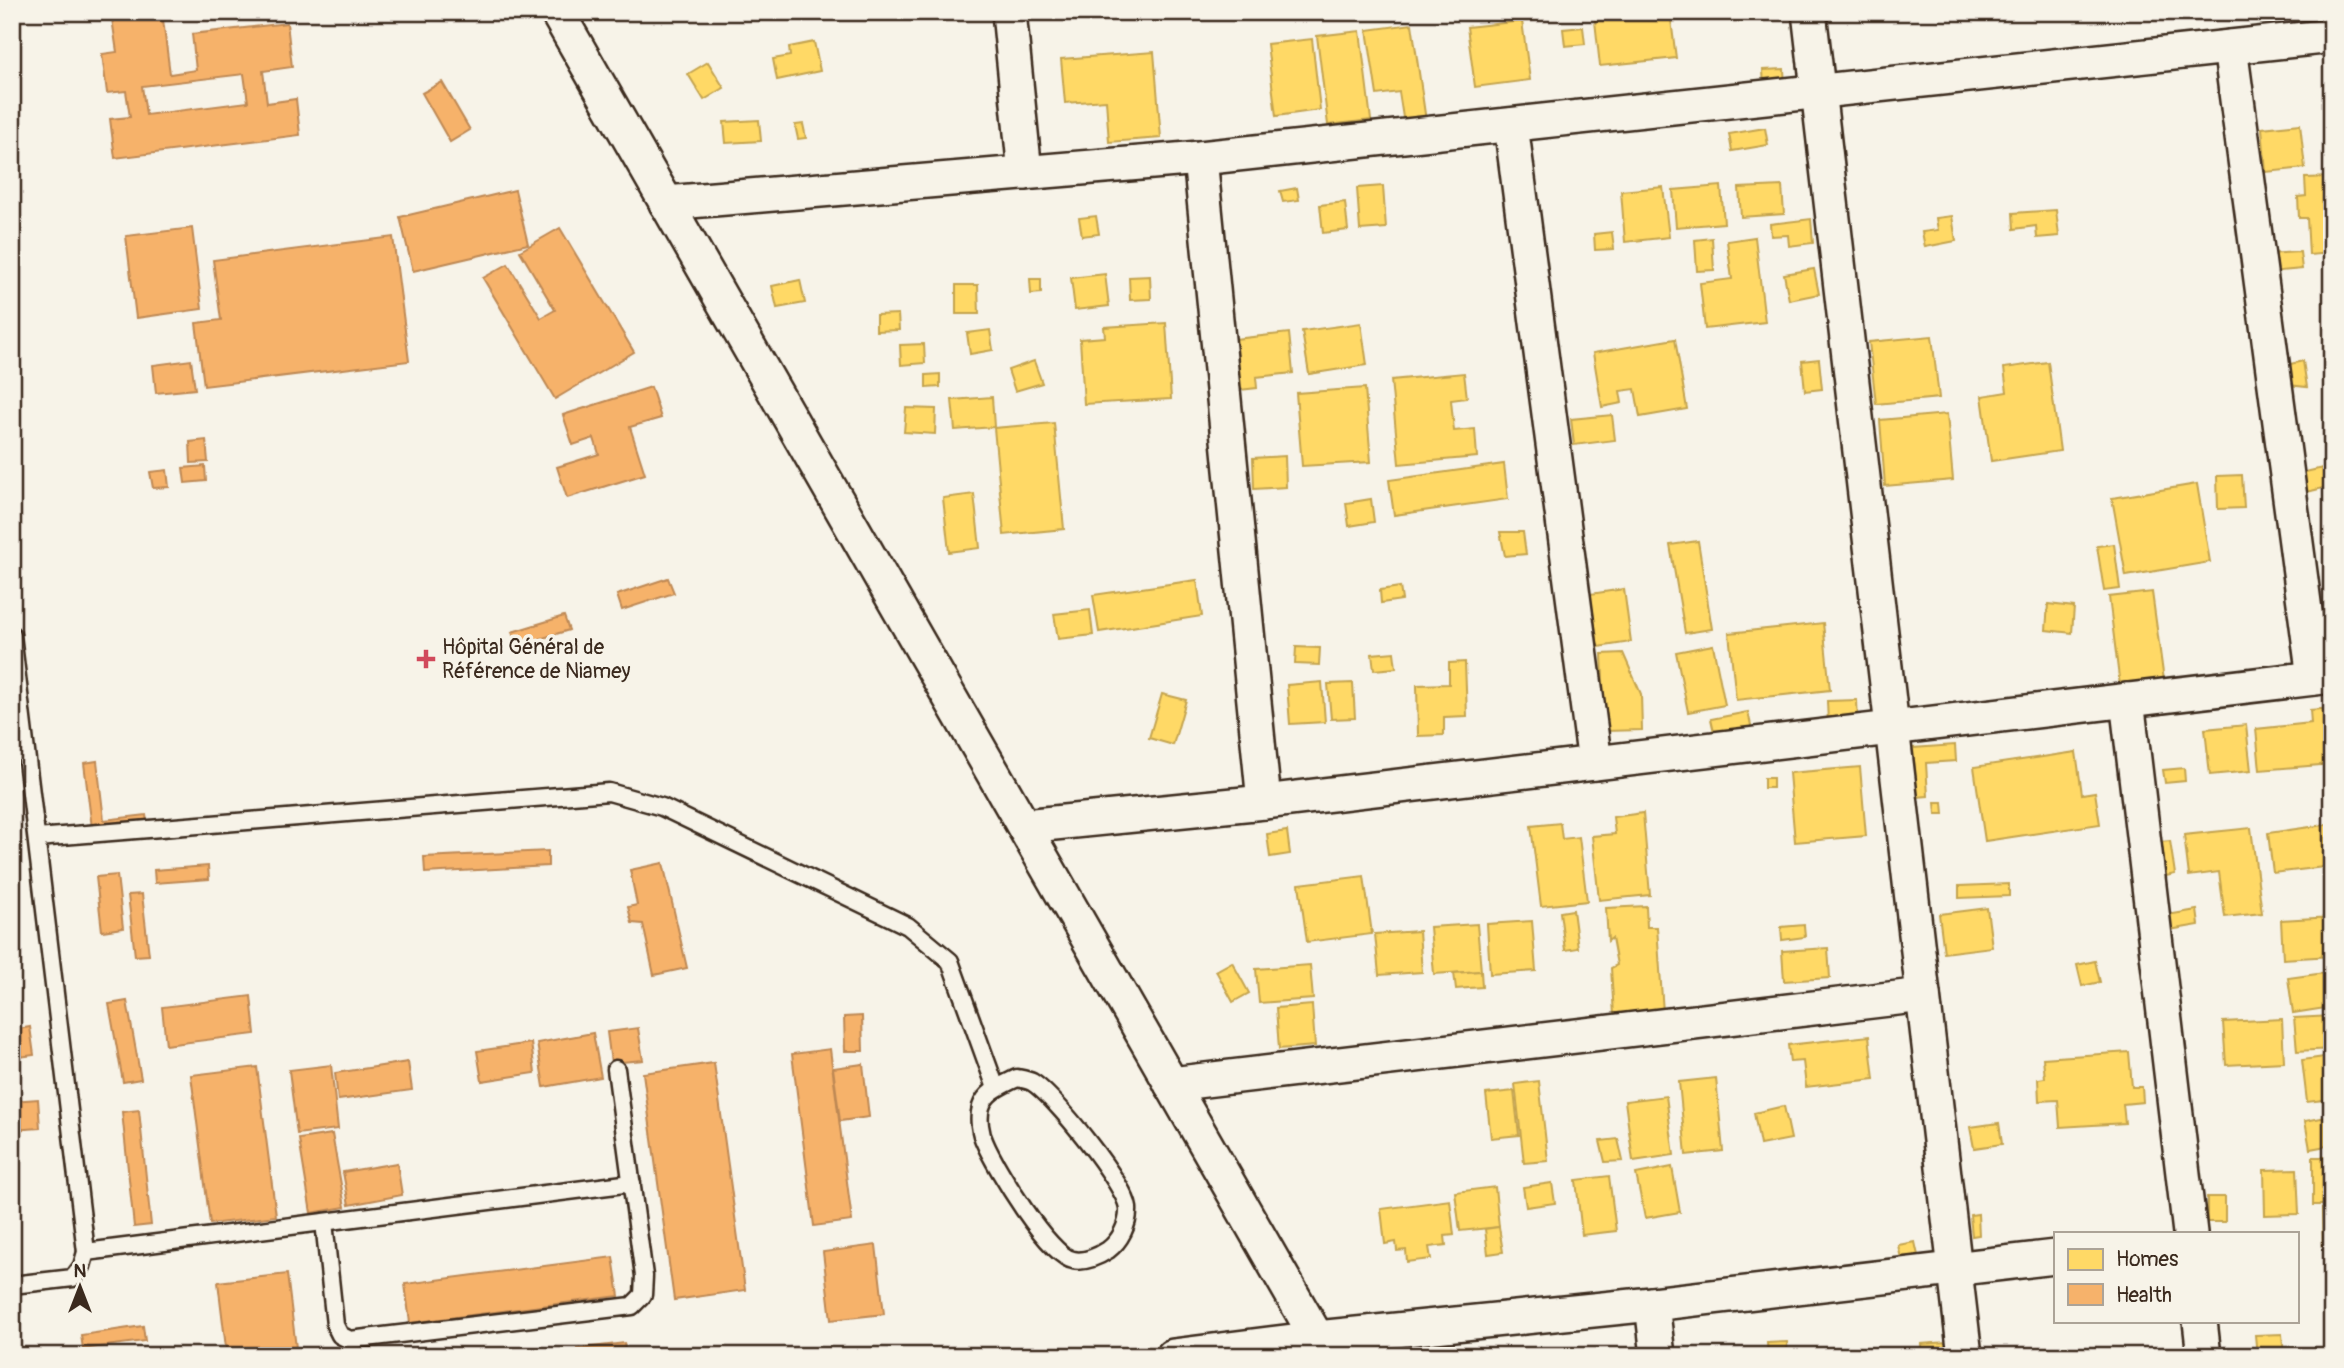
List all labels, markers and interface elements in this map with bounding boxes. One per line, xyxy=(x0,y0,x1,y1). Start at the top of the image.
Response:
place label: Hôpital Général de Référence de Niamey xyxy=(442,634,631,685)
marker: Hôpital Général de Référence de Niamey xyxy=(416,649,436,669)
legend xyxy=(2054,1232,2298,1322)
text: Homes xyxy=(2116,1246,2179,1273)
north arrow xyxy=(46,1252,116,1322)
text: N xyxy=(74,1259,87,1283)
text: Health xyxy=(2116,1282,2172,1309)

